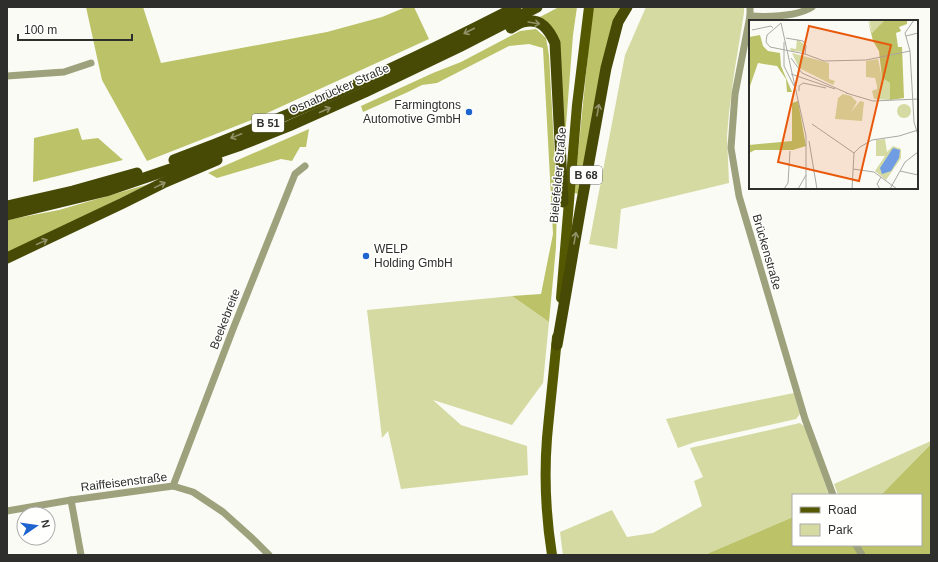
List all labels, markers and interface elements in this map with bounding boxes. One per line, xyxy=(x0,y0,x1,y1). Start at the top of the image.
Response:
scale bar xyxy=(18,16,132,42)
one-way arrow xyxy=(527,19,540,27)
inset map xyxy=(749,20,918,189)
text: 100 m xyxy=(24,23,57,37)
one-way arrow xyxy=(463,28,475,35)
street label: Osnabrücker Straße xyxy=(287,61,391,117)
place label: Farmingtons Automotive GmbH xyxy=(363,98,461,126)
one-way arrow xyxy=(595,104,603,117)
one-way arrow xyxy=(319,106,331,113)
marker: Farmingtons Automotive GmbH xyxy=(464,107,474,117)
road number: B 51 xyxy=(252,114,284,132)
street label: Bielefelder Straße xyxy=(547,126,569,223)
one-way arrow xyxy=(230,133,242,141)
road number: B 68 xyxy=(570,166,602,184)
one-way arrow xyxy=(153,181,165,188)
street label: Brückenstraße xyxy=(750,213,785,292)
one-way arrow xyxy=(571,232,579,245)
one-way arrow xyxy=(36,238,48,245)
place label: WELP Holding GmbH xyxy=(374,242,453,270)
marker: WELP Holding GmbH xyxy=(361,251,371,261)
street label: Beekebreite xyxy=(207,286,243,351)
street label: Raiffeisenstraße xyxy=(80,470,168,494)
legend xyxy=(792,494,922,546)
text: Road xyxy=(828,503,857,517)
north arrow xyxy=(16,506,56,546)
text: N xyxy=(39,519,52,529)
text: Park xyxy=(828,523,854,537)

